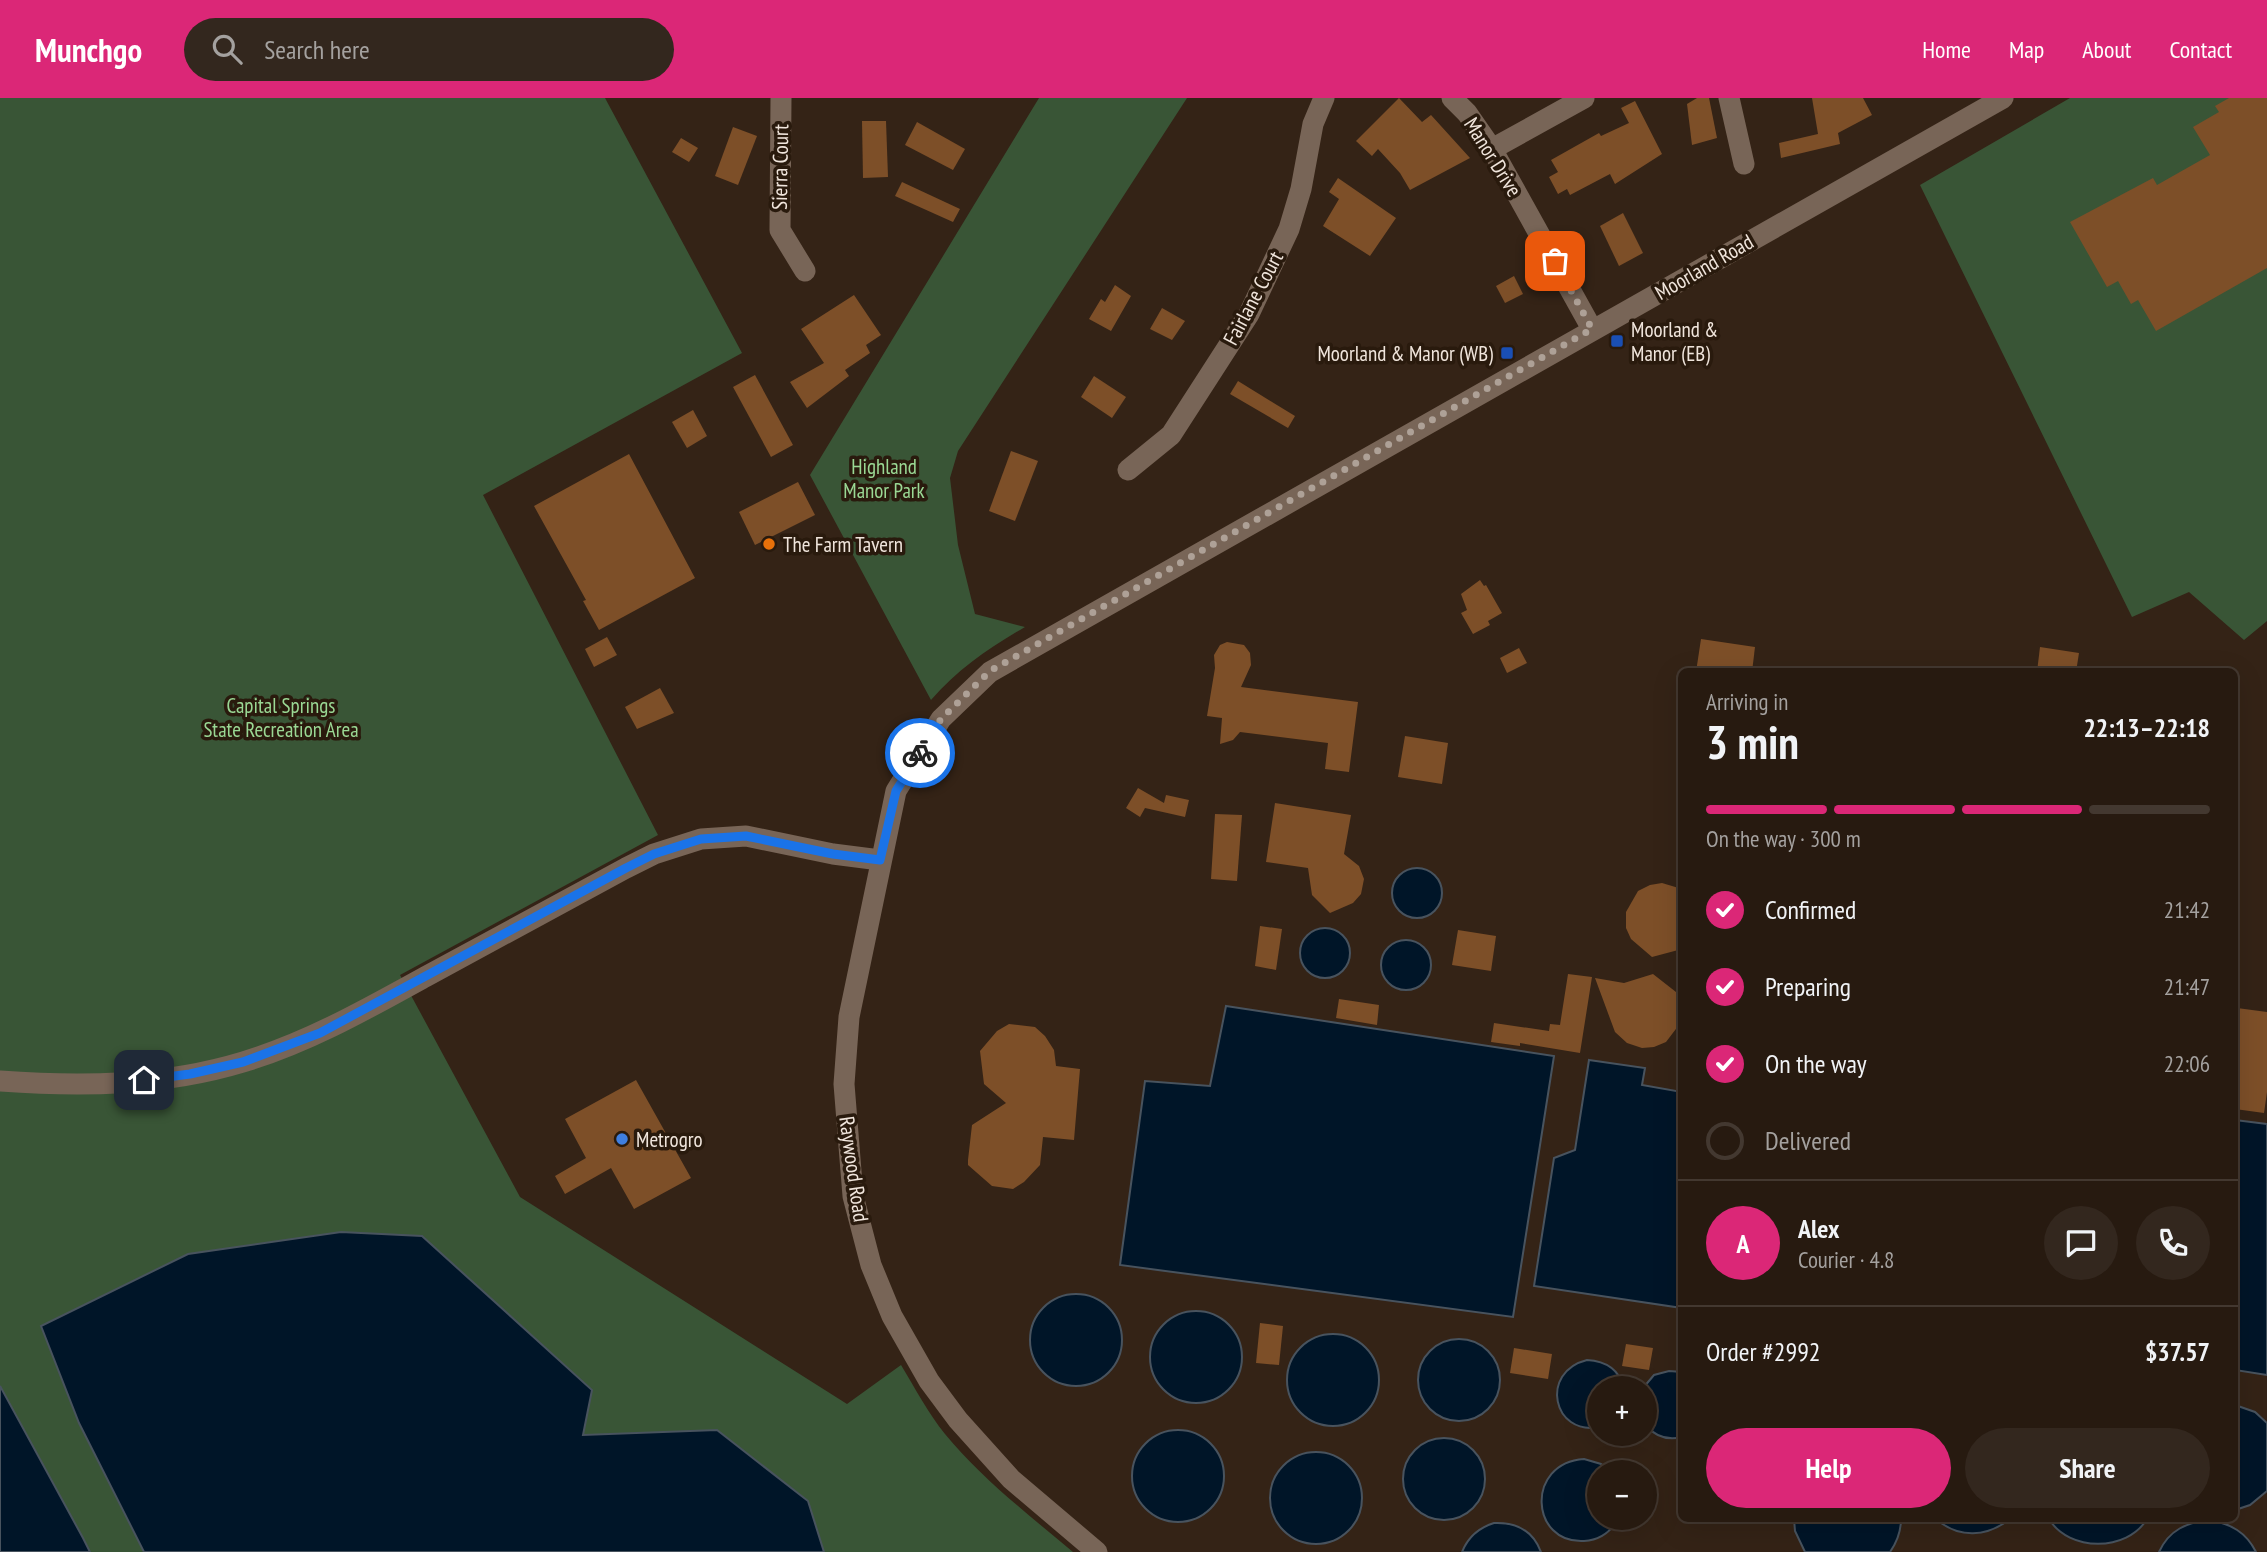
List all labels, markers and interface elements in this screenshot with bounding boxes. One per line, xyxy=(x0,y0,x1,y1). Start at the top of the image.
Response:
search box xyxy=(184,18,674,81)
text: Munchgo xyxy=(35,28,142,71)
icon: search xyxy=(208,30,246,68)
text: Search here xyxy=(264,33,370,66)
text: Home xyxy=(1922,34,1971,65)
text: Map xyxy=(2009,34,2044,65)
text: About xyxy=(2082,34,2131,65)
text: Contact xyxy=(2169,34,2232,65)
street label: Manor Drive xyxy=(1458,112,1528,202)
street label: Sierra Court xyxy=(766,124,794,210)
street label: Moorland Road xyxy=(1650,228,1758,306)
pin xyxy=(1525,231,1585,291)
icon: bag xyxy=(1536,242,1574,280)
street label: Fairlane Court xyxy=(1217,246,1289,349)
place label: Moorland & Manor (EB) xyxy=(1631,316,1718,367)
marker: Moorland & Manor (EB) xyxy=(1609,333,1625,349)
place label: Moorland & Manor (WB) xyxy=(1317,340,1493,367)
marker: Moorland & Manor (WB) xyxy=(1499,345,1515,361)
park label: Highland Manor Park xyxy=(843,453,925,504)
place label: The Farm Tavern xyxy=(783,531,903,558)
marker: The Farm Tavern xyxy=(761,536,777,552)
text: Arriving in xyxy=(1706,687,1788,716)
park label: Capital Springs State Recreation Area xyxy=(203,692,359,743)
text: 22:13–22:18 xyxy=(2083,711,2210,744)
text: 3 min xyxy=(1706,712,1799,772)
courier xyxy=(885,718,955,788)
icon: bike xyxy=(901,734,939,772)
text: On the way · 300 m xyxy=(1706,824,1861,853)
icon: check xyxy=(1706,891,1744,929)
text: Confirmed xyxy=(1765,893,1856,926)
text: 21:42 xyxy=(2164,895,2210,924)
icon: check xyxy=(1706,968,1744,1006)
text: Preparing xyxy=(1765,970,1851,1003)
text: 21:47 xyxy=(2164,972,2210,1001)
icon: check xyxy=(1706,1045,1744,1083)
text: On the way xyxy=(1765,1047,1867,1080)
text: 22:06 xyxy=(2164,1049,2210,1078)
pin xyxy=(114,1050,174,1110)
icon: home xyxy=(125,1061,163,1099)
street label: Raywood Road xyxy=(833,1114,875,1224)
text: Delivered xyxy=(1765,1124,1851,1157)
place label: Metrogro xyxy=(636,1126,703,1153)
marker: Metrogro xyxy=(614,1131,630,1147)
button: chat xyxy=(2044,1206,2118,1280)
button: phone xyxy=(2136,1206,2210,1280)
text: Alex xyxy=(1798,1212,1839,1245)
text: A xyxy=(1736,1227,1750,1260)
text: Courier · 4.8 xyxy=(1798,1245,1894,1274)
text: Order #2992 xyxy=(1706,1335,1821,1368)
text: $37.57 xyxy=(2145,1335,2210,1368)
map controls xyxy=(1587,1376,1657,1530)
button: + xyxy=(1587,1376,1657,1446)
button: Help xyxy=(1706,1428,1951,1508)
button: Share xyxy=(1965,1428,2210,1508)
button: − xyxy=(1587,1460,1657,1530)

